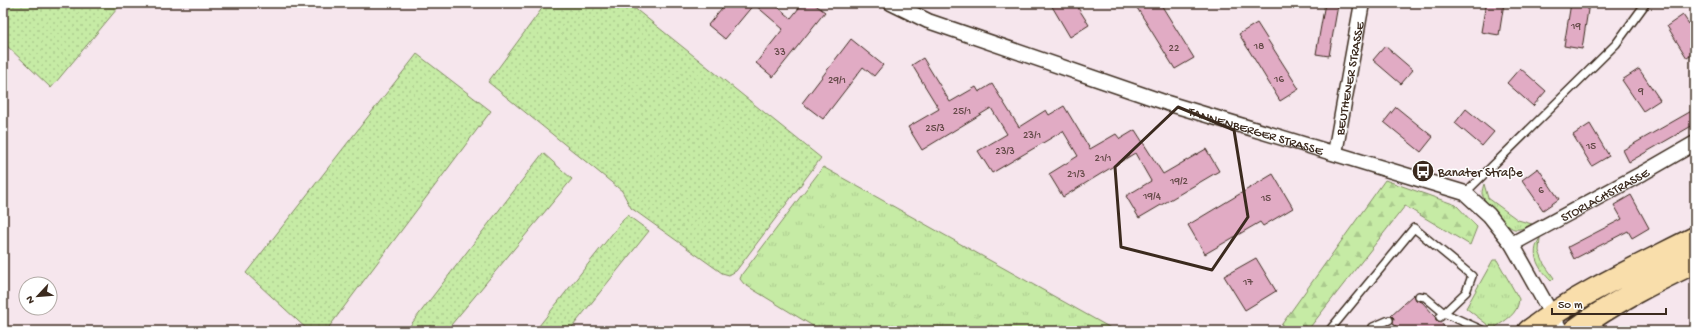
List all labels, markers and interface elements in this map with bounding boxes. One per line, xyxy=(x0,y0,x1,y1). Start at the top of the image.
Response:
street label: BEUTHENER STRASSE xyxy=(1333,20,1369,138)
house number: 19 xyxy=(1570,21,1581,33)
house number: 18 xyxy=(1253,41,1264,53)
house number: 22 xyxy=(1169,43,1180,55)
house number: 33 xyxy=(773,47,786,59)
house number: 16 xyxy=(1273,74,1284,86)
house number: 29/1 xyxy=(828,75,846,87)
house number: 9 xyxy=(1637,86,1644,98)
street label: TANNENBERGER STRASSE xyxy=(1185,105,1325,160)
house number: 25/1 xyxy=(953,106,971,118)
house number: 25/3 xyxy=(925,123,945,135)
house number: 23/1 xyxy=(1023,130,1041,142)
house number: 15 xyxy=(1585,141,1596,153)
house number: 23/3 xyxy=(995,146,1015,158)
house number: 21/1 xyxy=(1095,153,1111,165)
bus stop icon: Banater Straße xyxy=(1410,158,1436,184)
place label: Banater Straße xyxy=(1437,166,1523,181)
street label: STORLACHSTRASSE xyxy=(1559,166,1653,226)
house number: 21/3 xyxy=(1067,169,1085,181)
house number: 19/2 xyxy=(1169,176,1189,188)
house number: 6 xyxy=(1538,185,1544,197)
house number: 19/4 xyxy=(1142,191,1162,203)
house number: 15 xyxy=(1260,193,1271,205)
north arrow xyxy=(18,276,58,316)
house number: 17 xyxy=(1242,277,1253,289)
scale bar xyxy=(1552,290,1666,316)
text: N xyxy=(24,294,38,305)
text: 50 m xyxy=(1558,299,1583,313)

